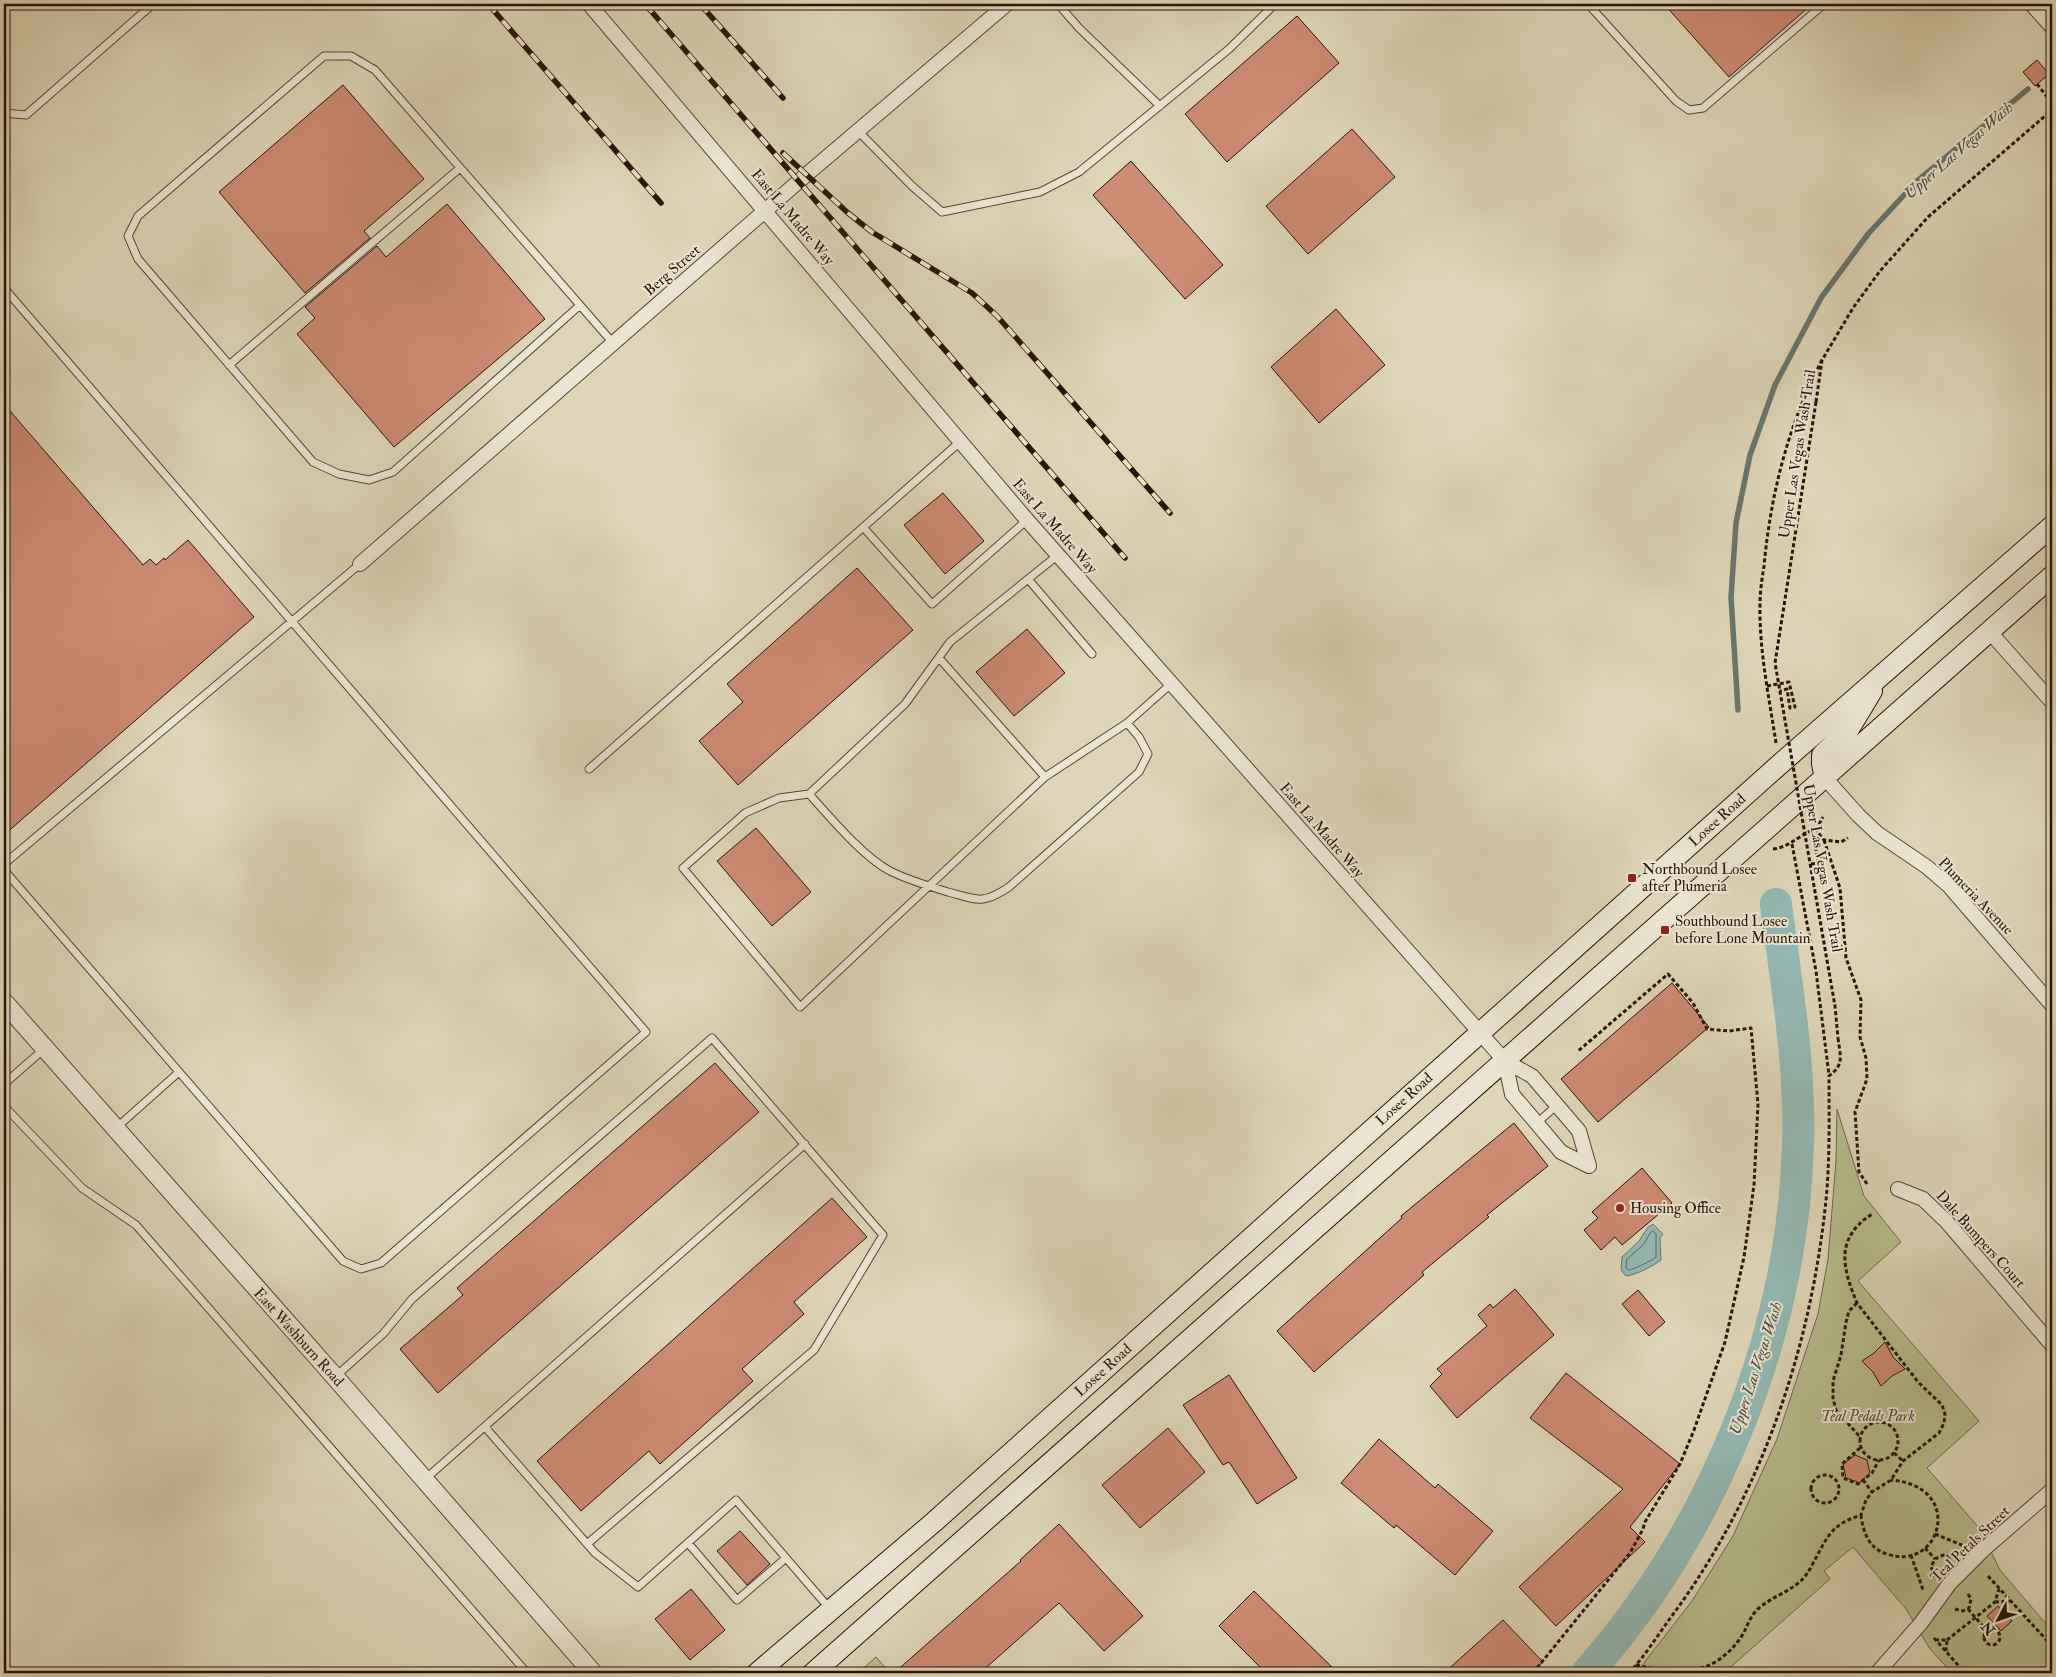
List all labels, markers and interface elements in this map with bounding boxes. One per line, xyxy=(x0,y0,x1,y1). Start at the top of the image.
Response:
water label: Upper Las Vegas Wash xyxy=(1900,98,2017,204)
street label: East La Madre Way xyxy=(747,165,839,270)
street label: Berg Street xyxy=(640,241,704,300)
street label: Upper Las Vegas Wash Trail xyxy=(1775,368,1821,540)
street label: East La Madre Way xyxy=(1008,475,1101,578)
street label: East La Madre Way xyxy=(1275,779,1368,882)
street label: Upper Las Vegas Wash Trail xyxy=(1797,782,1847,954)
street label: Losee Road xyxy=(1685,789,1750,851)
street label: Plumeria Avenue xyxy=(1934,854,2017,939)
place label: Northbound Losee after Plumeria xyxy=(1642,860,1757,896)
marker: Northbound Losee after Plumeria xyxy=(1626,872,1638,884)
place label: Southbound Losee before Lone Mountain xyxy=(1675,912,1811,948)
marker: Southbound Losee before Lone Mountain xyxy=(1659,924,1671,936)
street label: Losee Road xyxy=(1372,1068,1437,1130)
street label: Dale Bumpers Court xyxy=(1931,1187,2030,1293)
place label: Housing Office xyxy=(1630,1199,1721,1218)
marker: Housing Office xyxy=(1614,1202,1626,1214)
street label: East Washburn Road xyxy=(249,1284,348,1391)
water label: Upper Las Vegas Wash xyxy=(1725,1299,1787,1437)
street label: Losee Road xyxy=(1071,1339,1136,1401)
park label: Teal Pedals Park xyxy=(1821,1407,1915,1426)
street label: Teal Petals Street xyxy=(1927,1502,2014,1587)
north arrow xyxy=(1974,1594,2024,1644)
text: N xyxy=(1978,1618,2000,1639)

